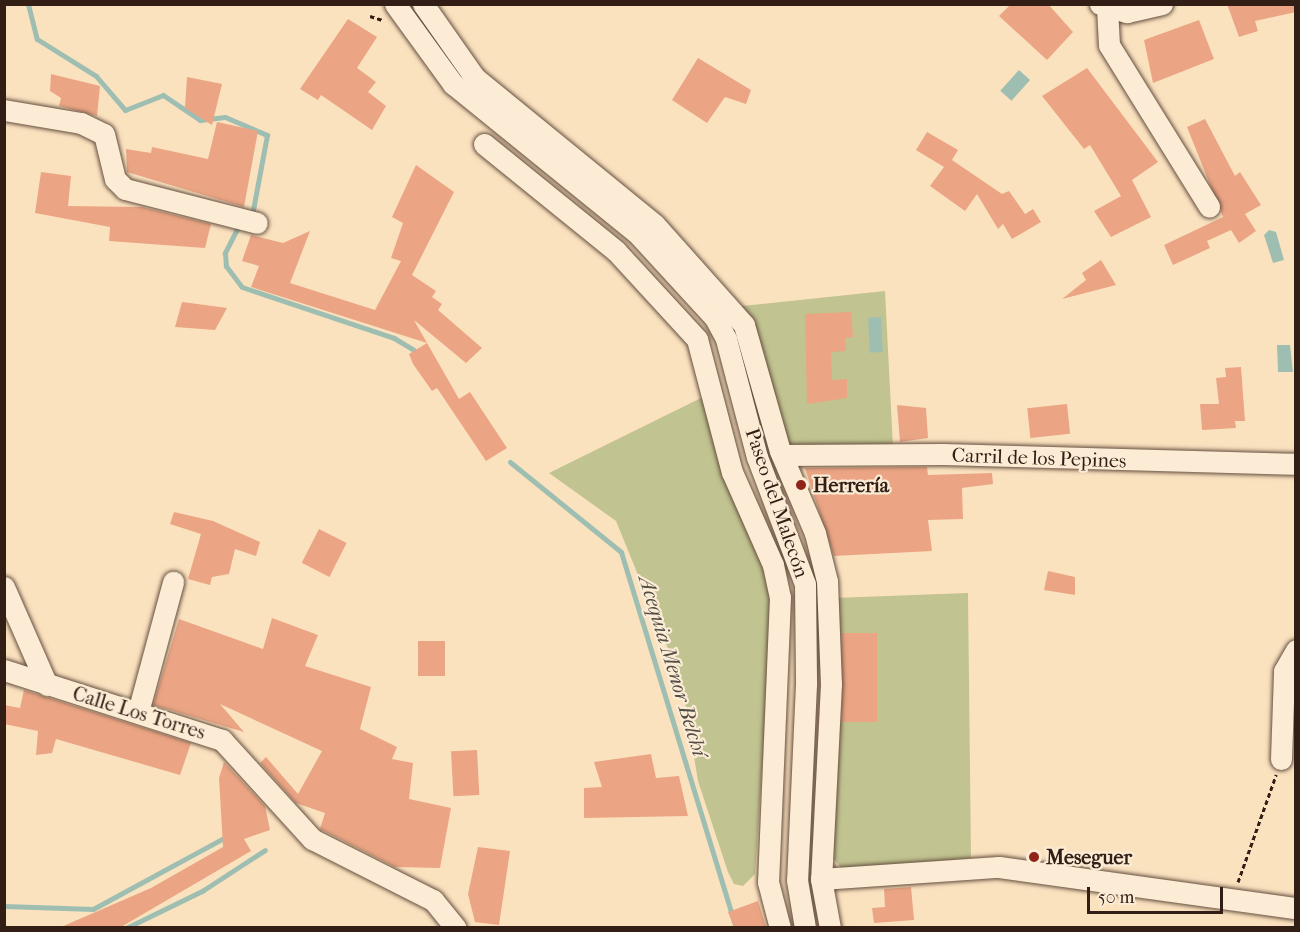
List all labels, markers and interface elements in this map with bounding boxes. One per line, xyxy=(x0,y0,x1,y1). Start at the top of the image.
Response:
street label: Paseo del Malecón xyxy=(740,425,814,581)
street label: Carril de los Pepines xyxy=(951,443,1127,473)
place label: Herrería xyxy=(813,473,889,497)
marker: Herrería xyxy=(794,478,808,492)
water label: Acequia Menor Belchí xyxy=(634,573,712,759)
street label: Calle Los Torres xyxy=(70,681,208,745)
place label: Meseguer xyxy=(1046,845,1132,869)
marker: Meseguer xyxy=(1027,850,1041,864)
scale bar xyxy=(1090,875,1226,913)
text: 50 m xyxy=(1098,887,1134,908)

